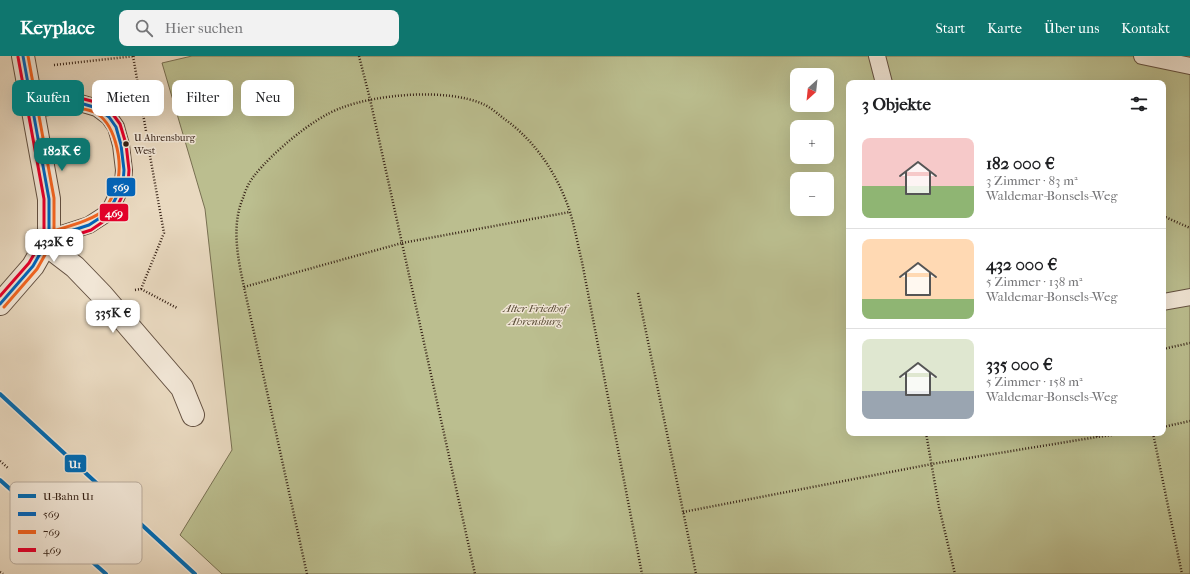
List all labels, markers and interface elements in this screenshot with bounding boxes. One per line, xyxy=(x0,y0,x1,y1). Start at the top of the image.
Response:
search box xyxy=(119,10,399,46)
text: Keyplace xyxy=(20,17,95,39)
icon: search xyxy=(133,17,155,39)
text: Hier suchen xyxy=(165,19,243,37)
text: Start xyxy=(936,20,965,37)
text: Karte xyxy=(987,20,1022,37)
text: Über uns xyxy=(1044,20,1099,37)
text: Kontakt xyxy=(1121,20,1170,37)
north arrow xyxy=(790,68,834,112)
map controls xyxy=(790,68,834,216)
chip: Kaufen xyxy=(12,80,84,116)
chip: Mieten xyxy=(92,80,164,116)
chip: Filter xyxy=(172,80,233,116)
chip: Neu xyxy=(241,80,294,116)
icon: filters xyxy=(1128,93,1150,115)
text: 3 Objekte xyxy=(862,94,931,114)
button: + xyxy=(790,120,834,164)
place label: U Ahrensburg West xyxy=(133,132,196,157)
pin: 182K € xyxy=(29,138,95,172)
marker: U Ahrensburg West xyxy=(121,139,131,149)
text: 182K € xyxy=(43,143,81,158)
text: 182 000 € xyxy=(986,153,1055,173)
icon: home xyxy=(894,154,942,202)
button: − xyxy=(790,172,834,216)
text: 3 Zimmer · 83 m² xyxy=(986,173,1078,188)
line badge: 569 xyxy=(106,177,136,197)
text: 569 xyxy=(113,181,129,194)
text: Waldemar-Bonsels-Weg xyxy=(986,188,1117,203)
line badge: 469 xyxy=(99,203,129,222)
text: 469 xyxy=(104,207,123,220)
pin: 432K € xyxy=(21,229,87,263)
text: 432K € xyxy=(34,234,74,249)
text: 432 000 € xyxy=(986,254,1057,274)
icon: home xyxy=(894,255,942,303)
text: 5 Zimmer · 138 m² xyxy=(986,274,1083,289)
text: Waldemar-Bonsels-Weg xyxy=(986,289,1117,304)
pin: 335K € xyxy=(80,300,146,334)
park label: Alter Friedhof Ahrensburg xyxy=(501,302,570,328)
text: 335K € xyxy=(95,305,131,320)
text: 335 000 € xyxy=(986,354,1053,374)
icon: home xyxy=(894,355,942,403)
text: 5 Zimmer · 158 m² xyxy=(986,374,1083,389)
text: Waldemar-Bonsels-Weg xyxy=(986,389,1117,404)
line badge: U1 xyxy=(64,454,87,473)
text: U1 xyxy=(68,458,81,471)
legend xyxy=(10,482,142,564)
text: U-Bahn U1 xyxy=(43,490,94,503)
text: 569 xyxy=(43,508,60,521)
text: 769 xyxy=(43,526,60,539)
text: 469 xyxy=(43,544,61,557)

